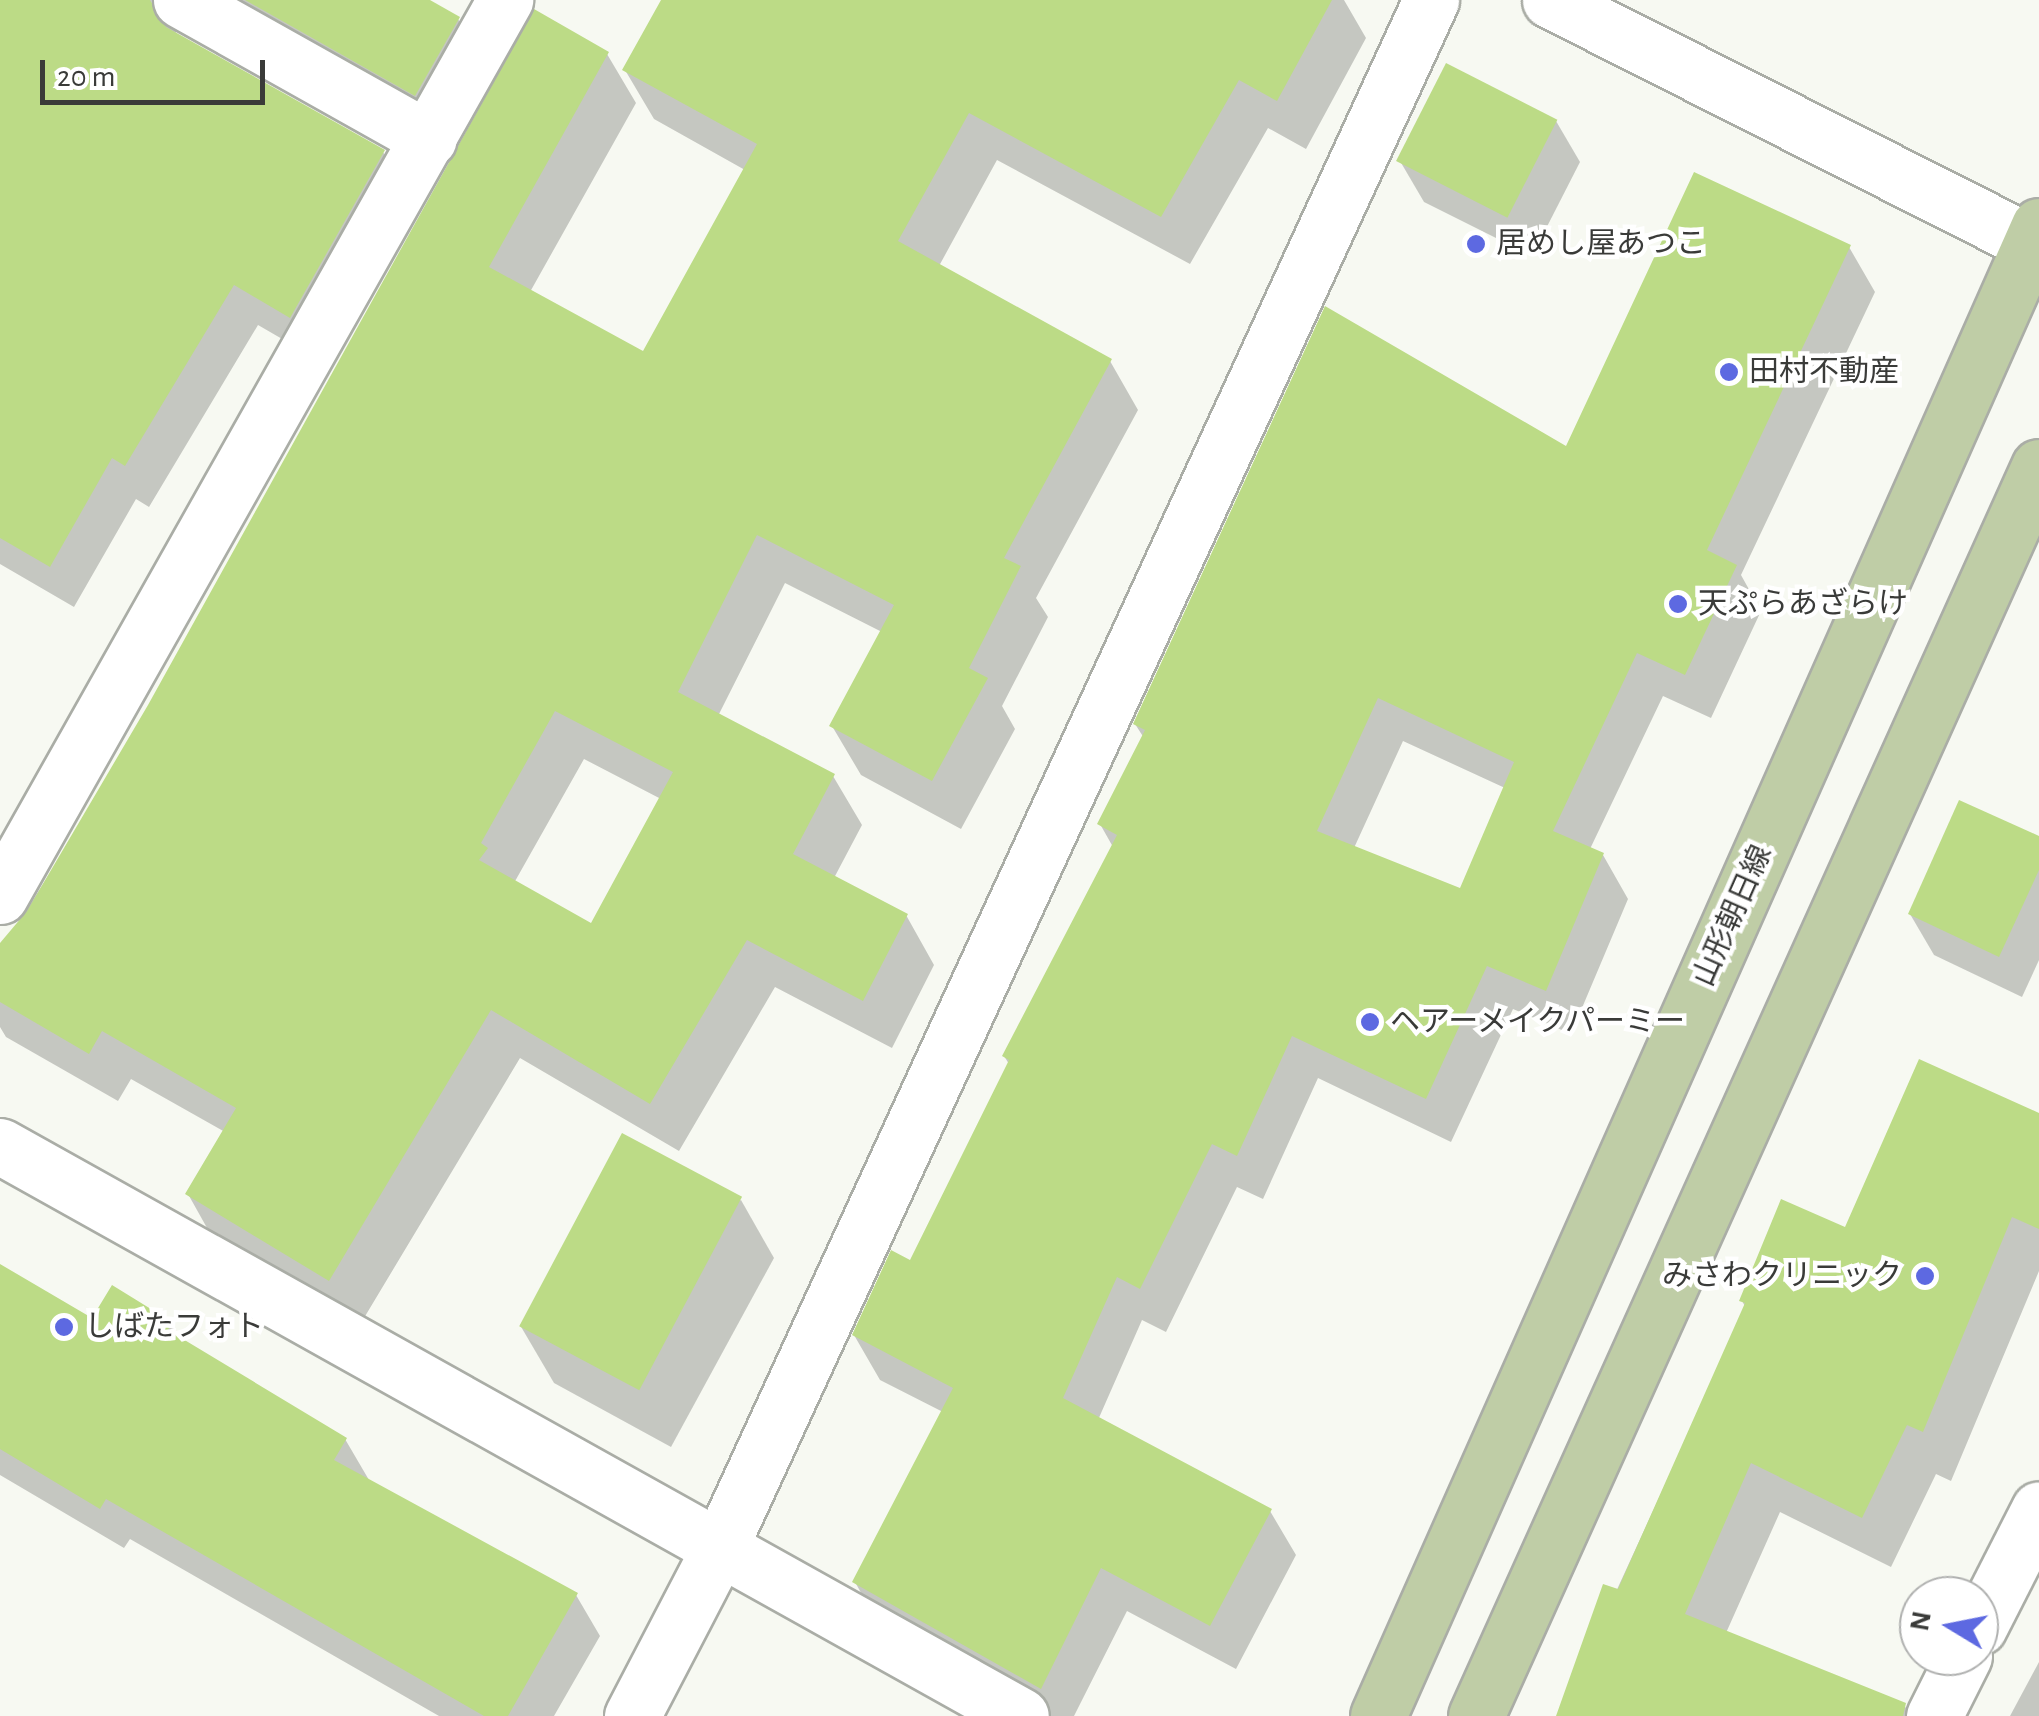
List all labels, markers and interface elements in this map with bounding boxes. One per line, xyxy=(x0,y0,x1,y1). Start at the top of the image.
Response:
scale bar xyxy=(45,40,270,102)
text: 20 m xyxy=(57,62,115,92)
place label: 居めし屋あつこ xyxy=(1496,226,1706,262)
marker: 居めし屋あつこ xyxy=(1465,233,1487,255)
place label: 田村不動産 xyxy=(1749,354,1899,390)
marker: 田村不動産 xyxy=(1718,361,1740,383)
place label: 天ぷらあざらけ xyxy=(1698,586,1908,622)
marker: 天ぷらあざらけ xyxy=(1667,593,1689,615)
street label: 山形朝日線 xyxy=(1686,840,1780,992)
place label: ヘアーメイクパーミー xyxy=(1390,1004,1688,1040)
marker: ヘアーメイクパーミー xyxy=(1359,1011,1381,1033)
place label: みさわクリニック xyxy=(1662,1258,1902,1294)
marker: みさわクリニック xyxy=(1912,1263,1938,1289)
place label: しばたフォト xyxy=(84,1309,264,1345)
marker: しばたフォト xyxy=(53,1316,75,1338)
north arrow xyxy=(1899,1576,1999,1676)
text: N xyxy=(1906,1609,1937,1633)

